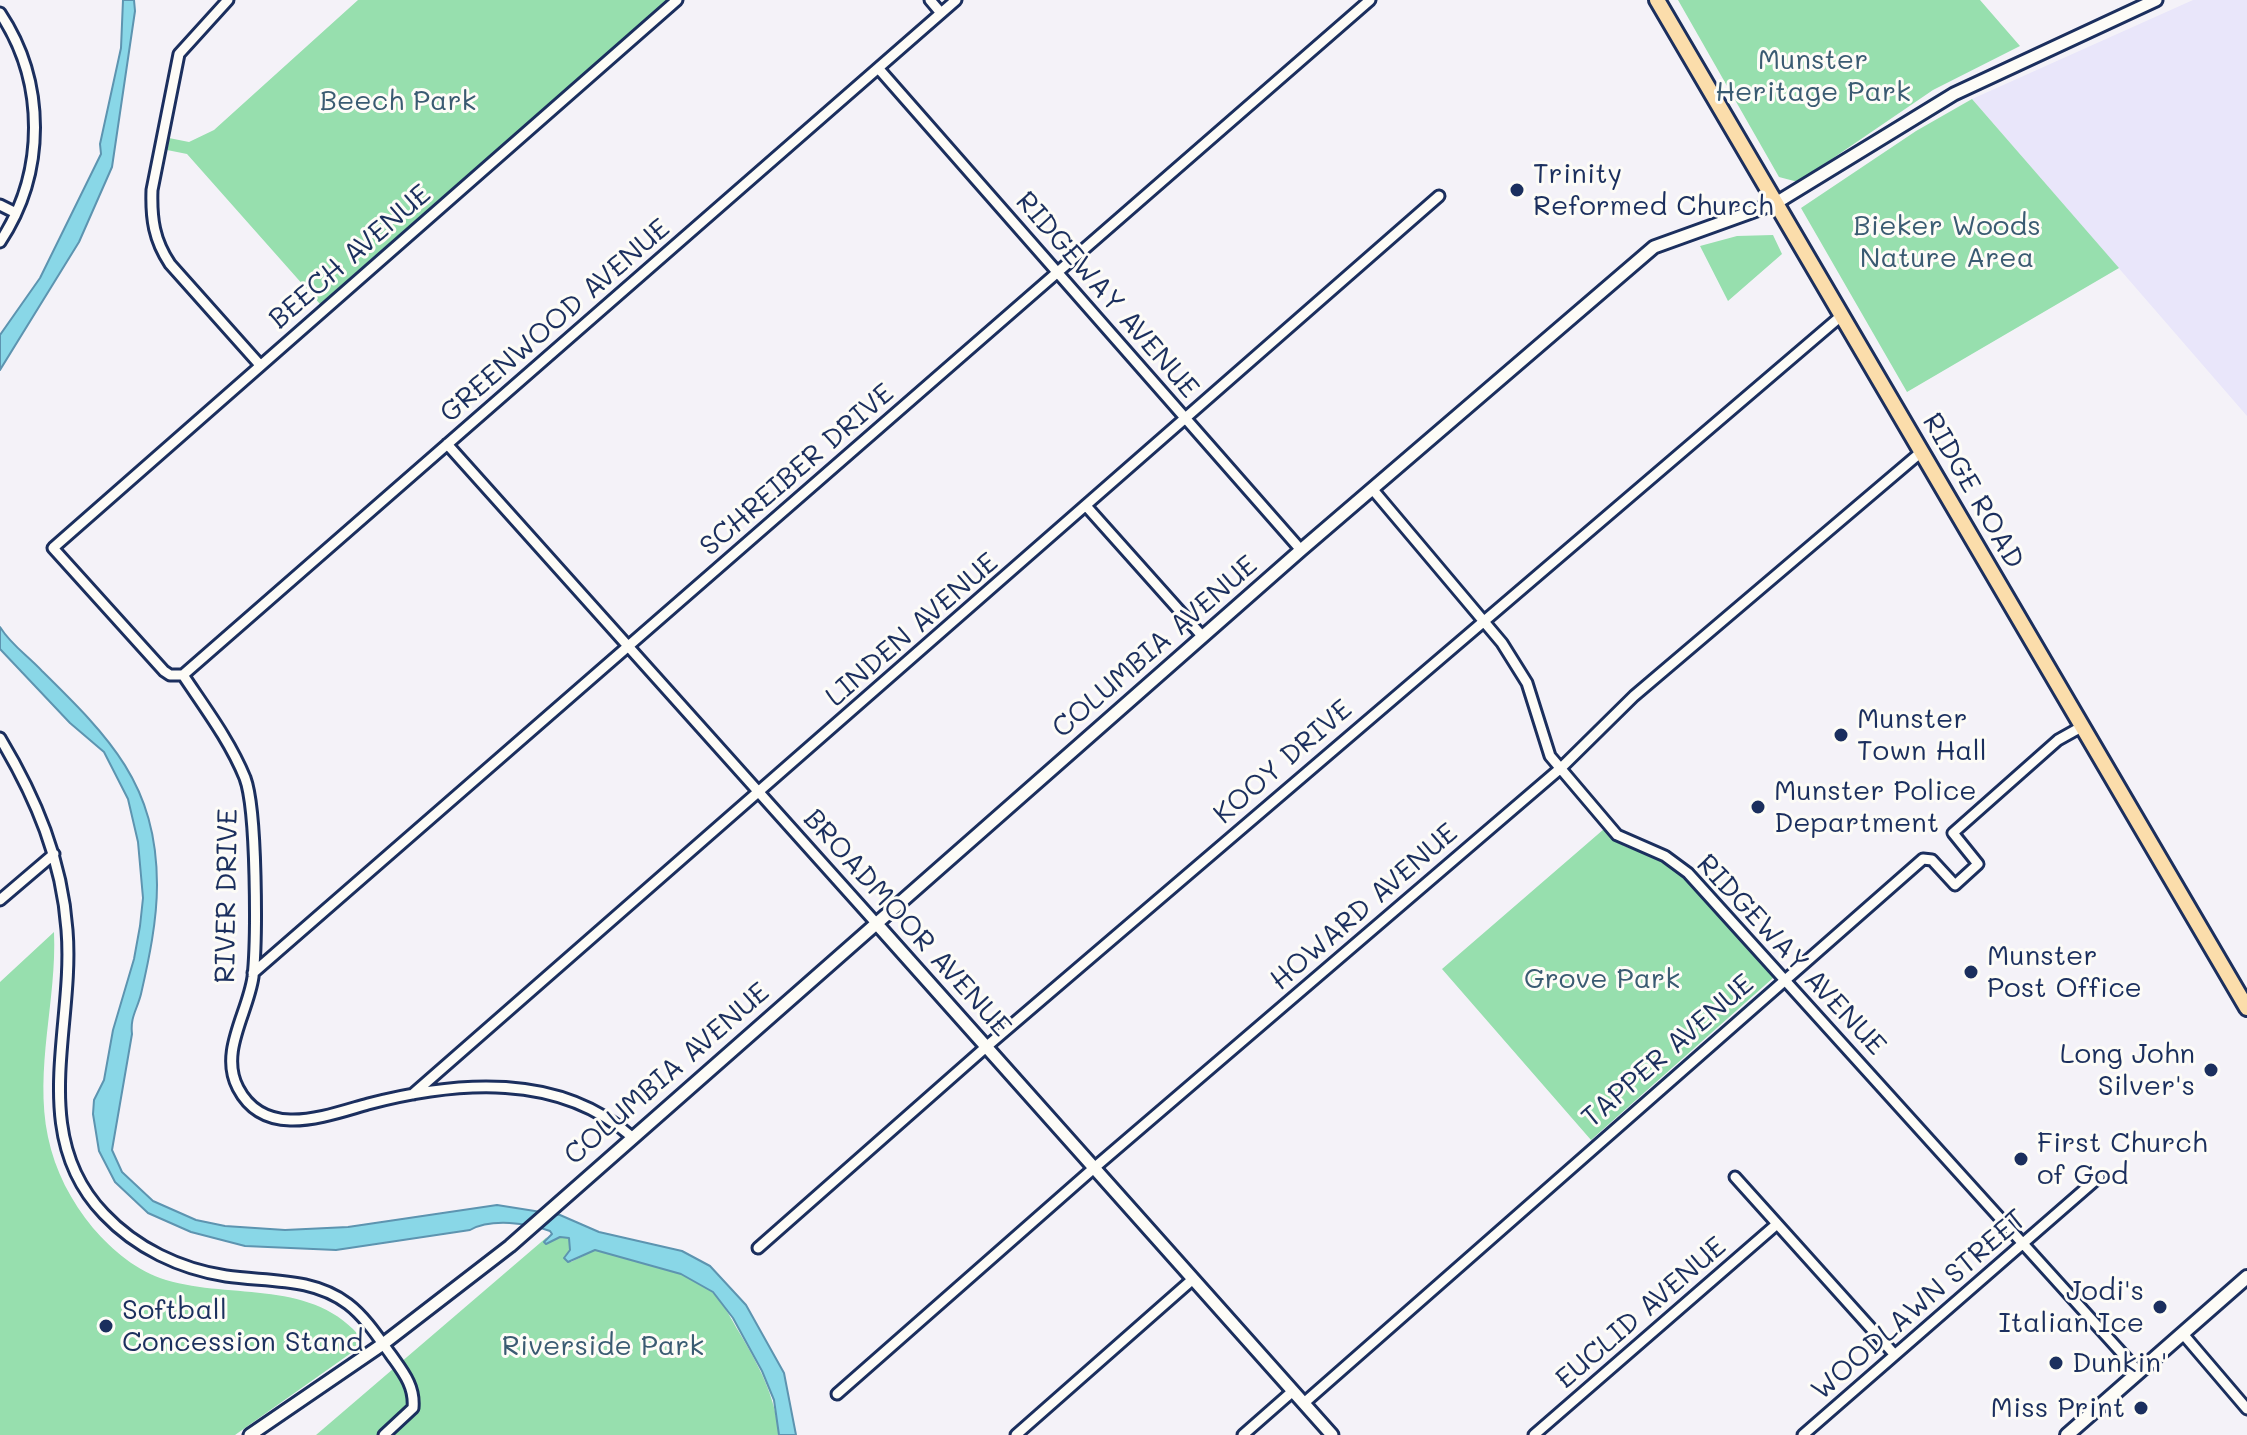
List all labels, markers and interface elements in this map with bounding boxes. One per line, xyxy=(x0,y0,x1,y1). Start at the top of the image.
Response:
park label: Munster Heritage Park xyxy=(1715,43,1911,109)
park label: Beech Park xyxy=(320,84,476,118)
place label: Trinity Reformed Church xyxy=(1533,157,1774,223)
street label: BEECH AVENUE xyxy=(262,178,438,336)
marker: Trinity Reformed Church xyxy=(1508,181,1526,199)
street label: RIDGEWAY AVENUE xyxy=(1008,185,1206,405)
park label: Bieker Woods Nature Area xyxy=(1853,209,2041,275)
street label: GREENWOOD AVENUE xyxy=(433,212,677,430)
street label: SCHREIBER DRIVE xyxy=(693,377,901,563)
street label: RIDGE ROAD xyxy=(1915,407,2031,575)
street label: LINDEN AVENUE xyxy=(819,546,1005,714)
street label: COLUMBIA AVENUE xyxy=(1046,549,1264,745)
street label: KOOY DRIVE xyxy=(1207,693,1359,831)
place label: Munster Town Hall xyxy=(1857,702,1987,768)
marker: Munster Town Hall xyxy=(1832,726,1850,744)
place label: Munster Police Department xyxy=(1774,774,1977,840)
marker: Munster Police Department xyxy=(1749,798,1767,816)
street label: BROADMOOR AVENUE xyxy=(796,802,1018,1044)
street label: RIVER DRIVE xyxy=(209,808,245,984)
street label: HOWARD AVENUE xyxy=(1264,817,1464,997)
street label: RIDGEWAY AVENUE xyxy=(1689,848,1893,1062)
place label: Munster Post Office xyxy=(1987,939,2142,1005)
park label: Grove Park xyxy=(1524,962,1680,996)
marker: Munster Post Office xyxy=(1962,963,1980,981)
street label: TAPPER AVENUE xyxy=(1575,967,1761,1135)
street label: COLUMBIA AVENUE xyxy=(558,976,776,1172)
place label: Long John Silver's xyxy=(2060,1037,2195,1103)
marker: Long John Silver's xyxy=(2202,1061,2220,1079)
place label: First Church of God xyxy=(2037,1126,2208,1192)
marker: First Church of God xyxy=(2012,1150,2030,1168)
street label: WOODLAWN STREET xyxy=(1805,1203,2033,1407)
street label: EUCLID AVENUE xyxy=(1549,1230,1733,1396)
place label: Jodi's Italian Ice xyxy=(1998,1274,2144,1340)
place label: Softball Concession Stand xyxy=(122,1293,364,1359)
marker: Jodi's Italian Ice xyxy=(2151,1298,2169,1316)
marker: Softball Concession Stand xyxy=(97,1317,115,1335)
park label: Riverside Park xyxy=(502,1329,704,1363)
place label: Dunkin' xyxy=(2072,1346,2167,1380)
marker: Dunkin' xyxy=(2047,1354,2065,1372)
place label: Miss Print xyxy=(1990,1391,2125,1425)
marker: Miss Print xyxy=(2132,1399,2150,1417)

